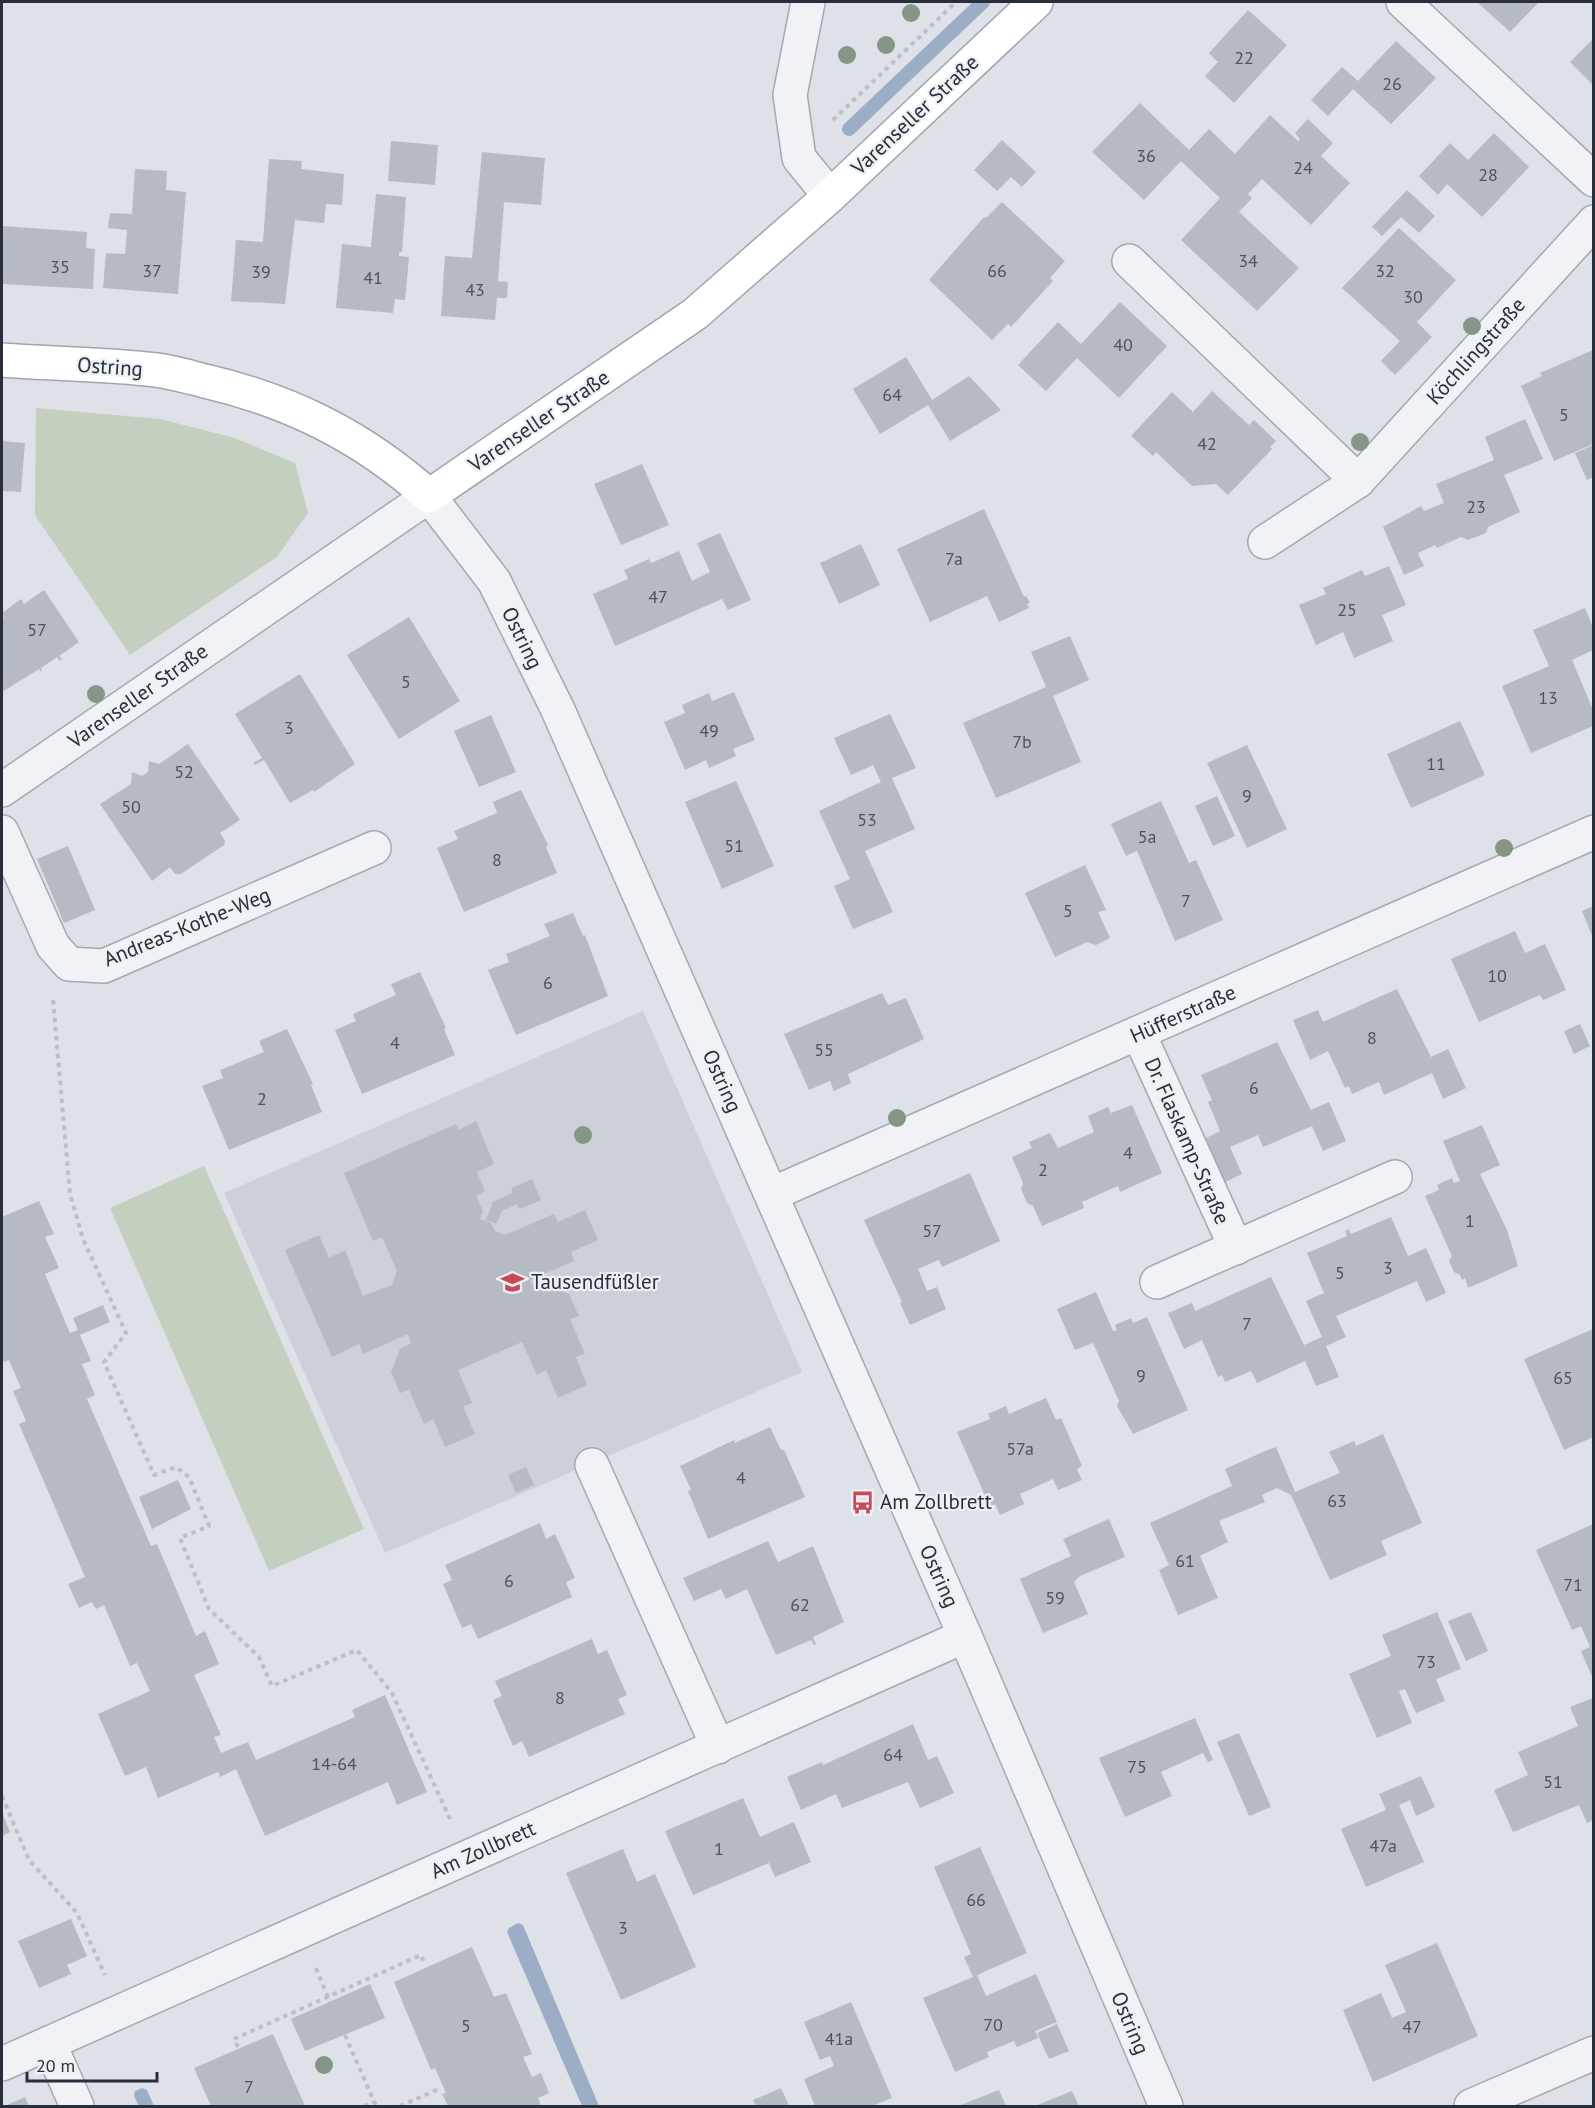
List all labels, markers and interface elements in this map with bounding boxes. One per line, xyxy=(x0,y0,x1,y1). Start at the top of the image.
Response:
house number: 22 xyxy=(1234,46,1254,69)
street label: Varenseller Straße xyxy=(844,49,984,181)
house number: 26 xyxy=(1382,72,1402,95)
house number: 36 xyxy=(1136,144,1156,167)
house number: 24 xyxy=(1293,156,1313,179)
house number: 28 xyxy=(1478,163,1498,186)
house number: 34 xyxy=(1238,249,1258,272)
house number: 35 xyxy=(50,255,70,278)
house number: 37 xyxy=(142,259,162,282)
house number: 66 xyxy=(987,259,1007,282)
house number: 32 xyxy=(1375,259,1395,282)
house number: 39 xyxy=(251,260,271,283)
house number: 41 xyxy=(363,266,383,289)
house number: 43 xyxy=(465,278,485,301)
house number: 30 xyxy=(1403,285,1423,308)
street label: Köchlingstraße xyxy=(1420,291,1531,410)
house number: 40 xyxy=(1113,333,1133,356)
street label: Ostring xyxy=(76,351,144,382)
street label: Varenseller Straße xyxy=(462,363,615,478)
house number: 64 xyxy=(882,383,902,406)
house number: 5 xyxy=(1559,403,1569,426)
house number: 42 xyxy=(1197,432,1217,455)
house number: 23 xyxy=(1466,495,1486,518)
house number: 7a xyxy=(945,547,963,570)
house number: 47 xyxy=(648,585,668,608)
house number: 25 xyxy=(1337,598,1357,621)
street label: Ostring xyxy=(496,602,549,673)
house number: 57 xyxy=(27,618,47,641)
street label: Varenseller Straße xyxy=(62,637,213,754)
house number: 5 xyxy=(401,670,411,693)
house number: 13 xyxy=(1538,686,1558,709)
house number: 3 xyxy=(284,716,294,739)
house number: 49 xyxy=(699,719,719,742)
house number: 7b xyxy=(1012,730,1032,753)
house number: 11 xyxy=(1426,752,1446,775)
house number: 52 xyxy=(174,760,194,783)
house number: 9 xyxy=(1242,784,1252,807)
house number: 50 xyxy=(121,795,141,818)
house number: 53 xyxy=(857,808,877,831)
house number: 5a xyxy=(1138,825,1156,848)
house number: 51 xyxy=(724,834,744,857)
house number: 8 xyxy=(492,848,502,871)
street label: Andreas-Kothe-Weg xyxy=(99,881,274,972)
house number: 7 xyxy=(1181,889,1191,912)
house number: 5 xyxy=(1063,899,1073,922)
house number: 10 xyxy=(1487,964,1507,987)
house number: 6 xyxy=(543,971,553,994)
street label: Hüfferstraße xyxy=(1126,978,1240,1049)
house number: 8 xyxy=(1367,1026,1377,1049)
house number: 4 xyxy=(390,1031,400,1054)
house number: 55 xyxy=(814,1038,834,1061)
street label: Ostring xyxy=(697,1045,748,1116)
street label: Dr. Flaskamp-Straße xyxy=(1139,1053,1236,1228)
house number: 6 xyxy=(1249,1076,1259,1099)
house number: 2 xyxy=(257,1087,267,1110)
house number: 4 xyxy=(1123,1141,1133,1164)
house number: 2 xyxy=(1038,1158,1048,1181)
house number: 1 xyxy=(1465,1209,1475,1232)
house number: 57 xyxy=(922,1219,942,1242)
house number: 3 xyxy=(1383,1256,1393,1279)
house number: 5 xyxy=(1335,1261,1345,1284)
place label: Tausendfüßler xyxy=(531,1268,659,1295)
school or university icon: Tausendfüßler xyxy=(500,1269,526,1295)
house number: 7 xyxy=(1242,1312,1252,1335)
house number: 9 xyxy=(1136,1364,1146,1387)
house number: 65 xyxy=(1553,1366,1573,1389)
house number: 57a xyxy=(1006,1437,1034,1460)
house number: 4 xyxy=(736,1466,746,1489)
place label: Am Zollbrett xyxy=(880,1488,992,1515)
bus stop icon: Am Zollbrett xyxy=(849,1489,875,1515)
house number: 63 xyxy=(1327,1489,1347,1512)
street label: Ostring xyxy=(914,1540,965,1611)
house number: 61 xyxy=(1175,1549,1195,1572)
house number: 6 xyxy=(504,1569,514,1592)
house number: 71 xyxy=(1563,1573,1583,1596)
house number: 59 xyxy=(1045,1586,1065,1609)
house number: 62 xyxy=(790,1593,810,1616)
house number: 73 xyxy=(1416,1650,1436,1673)
house number: 8 xyxy=(555,1686,565,1709)
house number: 64 xyxy=(883,1743,903,1766)
house number: 14-64 xyxy=(311,1752,357,1775)
house number: 75 xyxy=(1127,1755,1147,1778)
house number: 51 xyxy=(1543,1770,1563,1793)
street label: Am Zollbrett xyxy=(426,1814,539,1885)
house number: 47a xyxy=(1369,1834,1397,1857)
house number: 1 xyxy=(714,1837,724,1860)
house number: 66 xyxy=(966,1888,986,1911)
house number: 3 xyxy=(618,1916,628,1939)
street label: Ostring xyxy=(1105,1987,1156,2058)
house number: 70 xyxy=(983,2013,1003,2036)
house number: 5 xyxy=(461,2014,471,2037)
house number: 47 xyxy=(1402,2015,1422,2038)
house number: 41a xyxy=(825,2027,853,2050)
scale bar xyxy=(27,2045,158,2083)
text: 20 m xyxy=(36,2054,75,2077)
house number: 7 xyxy=(244,2075,254,2098)

